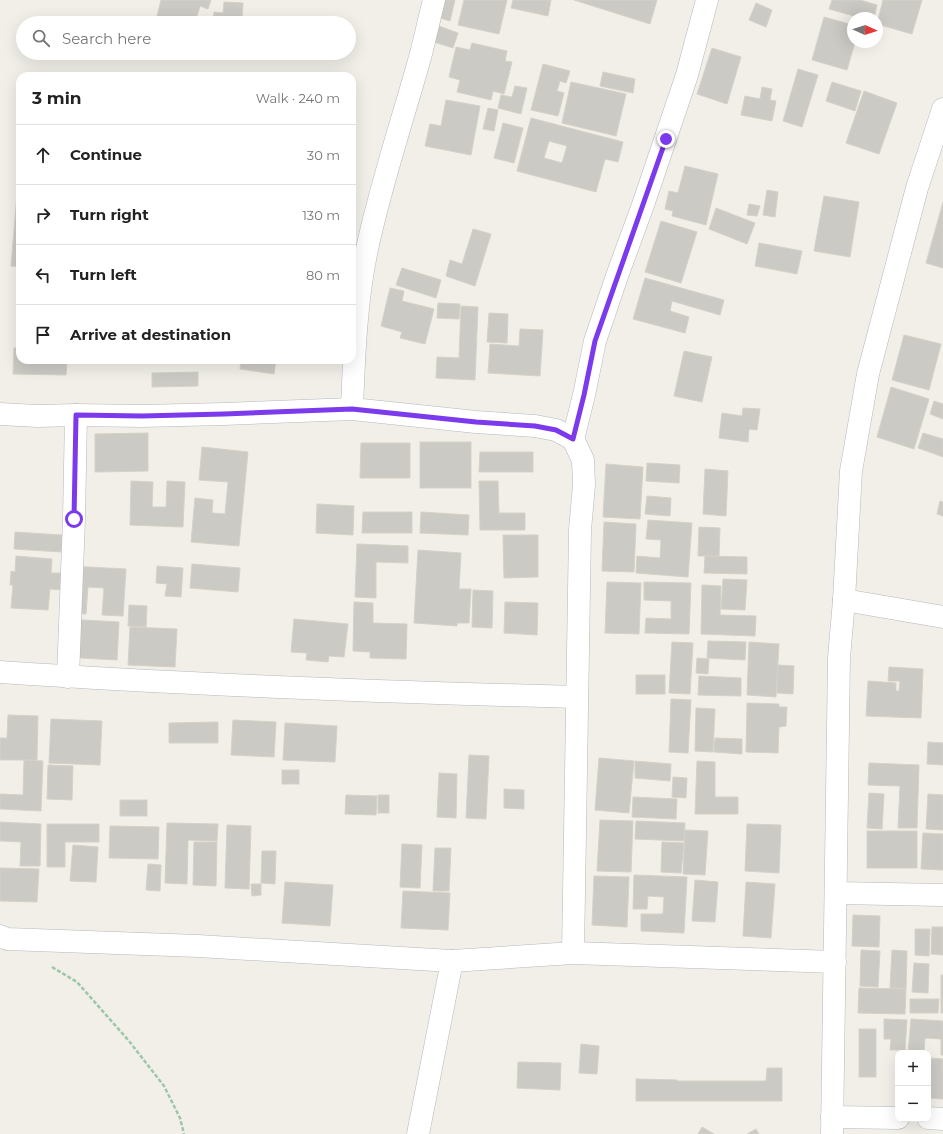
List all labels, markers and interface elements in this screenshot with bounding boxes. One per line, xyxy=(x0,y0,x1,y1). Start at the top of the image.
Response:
north arrow xyxy=(847,12,883,48)
search box xyxy=(16,16,356,60)
icon: search xyxy=(30,27,52,49)
text: Search here xyxy=(62,29,151,48)
text: 3 min xyxy=(32,88,82,108)
text: Walk · 240 m xyxy=(256,90,340,106)
route end xyxy=(657,130,675,148)
icon: ahead xyxy=(32,144,54,166)
text: Continue xyxy=(70,145,142,164)
text: 30 m xyxy=(307,147,340,163)
icon: right xyxy=(32,204,54,226)
text: Turn right xyxy=(70,205,149,224)
text: 130 m xyxy=(302,207,340,223)
icon: left xyxy=(32,264,54,286)
text: Turn left xyxy=(70,265,137,284)
text: 80 m xyxy=(306,267,340,283)
icon: arrive xyxy=(32,324,54,346)
text: Arrive at destination xyxy=(70,325,231,344)
route start xyxy=(65,510,83,528)
map controls xyxy=(895,1050,931,1122)
button: + xyxy=(895,1050,931,1086)
button: − xyxy=(895,1086,931,1122)

